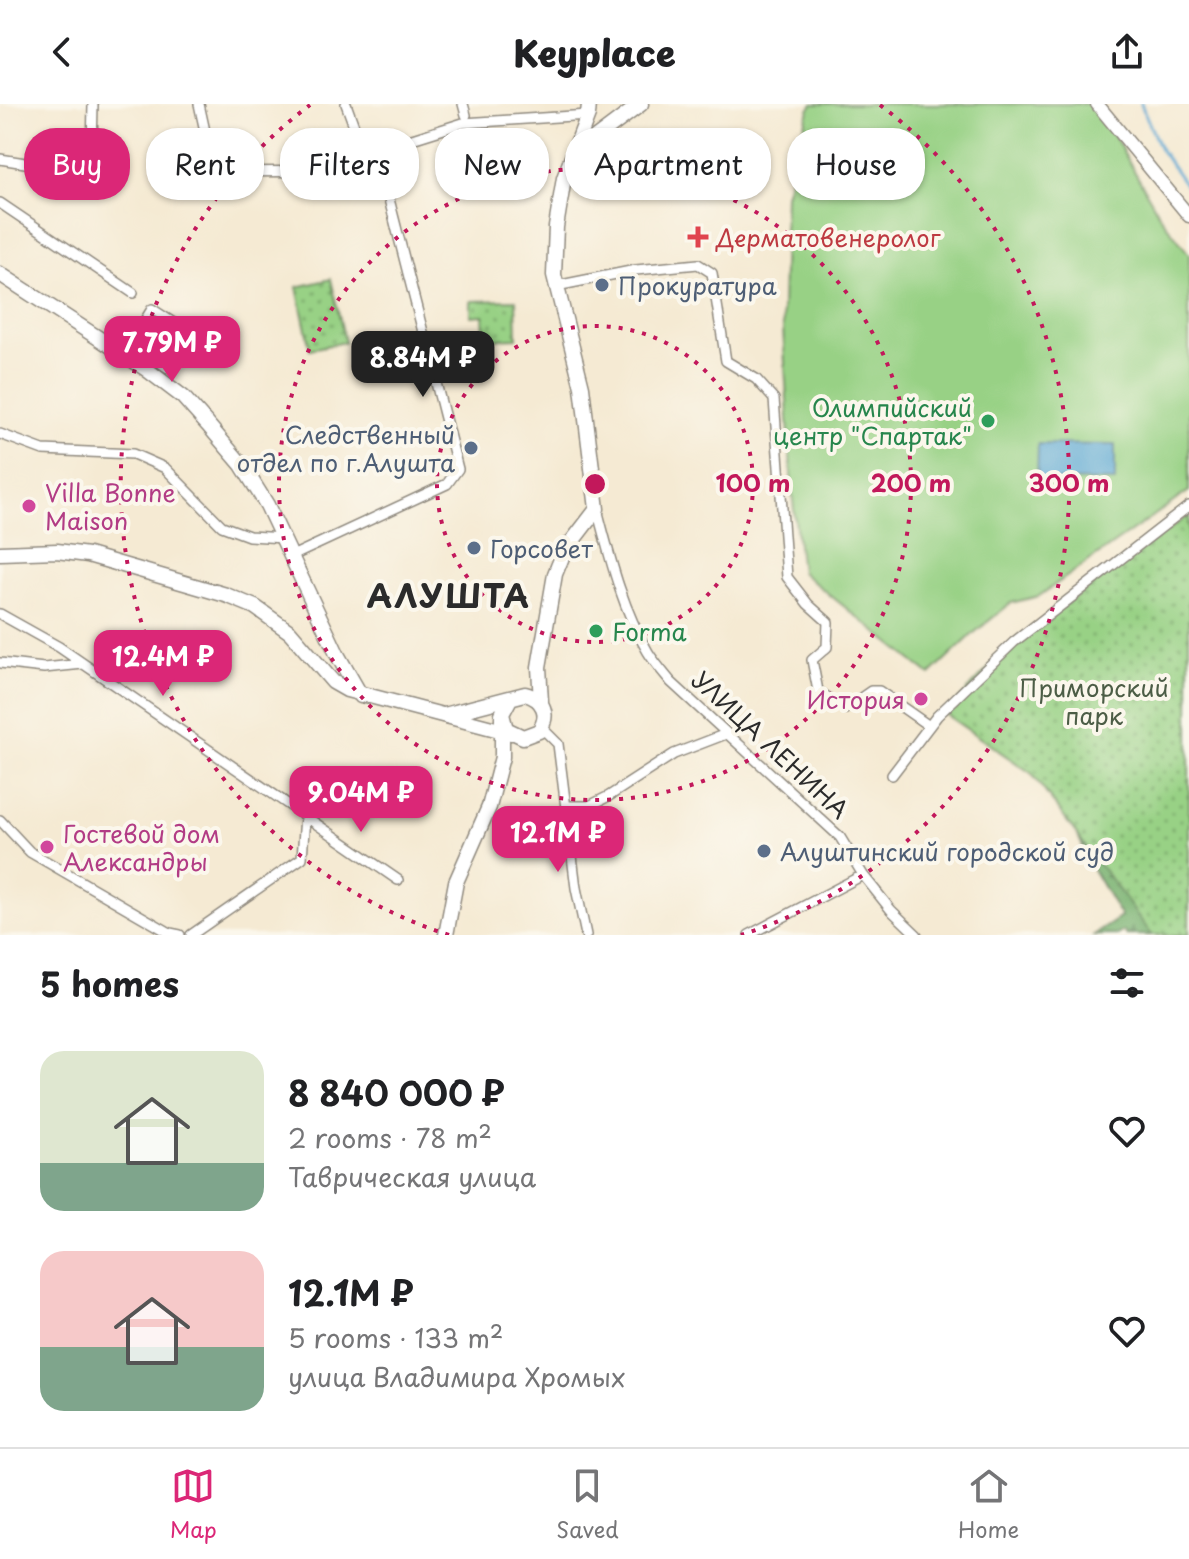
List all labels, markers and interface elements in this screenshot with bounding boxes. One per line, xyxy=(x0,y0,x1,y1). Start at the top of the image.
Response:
text: Keyplace xyxy=(513,25,676,79)
icon: back xyxy=(40,30,84,74)
icon: share xyxy=(1105,30,1149,74)
chip: Buy xyxy=(24,128,130,200)
chip: Rent xyxy=(146,128,264,200)
chip: Filters xyxy=(280,128,419,200)
chip: New xyxy=(435,128,549,200)
chip: Apartment xyxy=(565,128,771,200)
chip: House xyxy=(787,128,925,200)
place label: Дерматовенеролог xyxy=(715,219,941,255)
marker: Дерматовенеролог xyxy=(687,226,709,248)
place label: Прокуратура xyxy=(618,267,777,303)
marker: Прокуратура xyxy=(593,276,611,294)
pin: 7.79M ₽ xyxy=(98,316,246,384)
text: 7.79M ₽ xyxy=(122,322,222,361)
pin: 8.84M ₽ xyxy=(349,331,497,399)
text: 8.84M ₽ xyxy=(369,337,477,376)
place label: Олимпийский центр "Спартак" xyxy=(773,389,972,453)
marker: Олимпийский центр "Спартак" xyxy=(979,412,997,430)
place label: Следственный отдел по г.Алушта xyxy=(237,416,455,480)
marker: Следственный отдел по г.Алушта xyxy=(462,439,480,457)
text: 100 m xyxy=(716,464,790,500)
text: 200 m xyxy=(871,464,951,500)
text: 300 m xyxy=(1028,464,1110,500)
centre of rings xyxy=(581,470,609,498)
place label: Villa Bonne Maison xyxy=(45,474,176,538)
marker: Villa Bonne Maison xyxy=(20,497,38,515)
place label: Горсовет xyxy=(490,530,593,566)
marker: Горсовет xyxy=(465,539,483,557)
district label: АЛУШТА xyxy=(367,571,531,619)
place label: Forma xyxy=(612,613,687,649)
marker: Forma xyxy=(587,622,605,640)
pin: 12.4M ₽ xyxy=(89,630,237,698)
text: 12.4M ₽ xyxy=(112,636,214,675)
street label: УЛИЦА ЛЕНИНА xyxy=(685,662,857,826)
park label: Приморский парк xyxy=(1019,669,1169,733)
place label: История xyxy=(807,681,905,717)
marker: История xyxy=(912,690,930,708)
pin: 9.04M ₽ xyxy=(287,766,435,834)
text: 9.04M ₽ xyxy=(308,772,414,811)
pin: 12.1M ₽ xyxy=(484,806,632,874)
text: 12.1M ₽ xyxy=(510,812,606,851)
place label: Гостевой дом Александры xyxy=(63,815,220,879)
place label: Алуштинский городской суд xyxy=(780,833,1114,869)
marker: Гостевой дом Александры xyxy=(38,838,56,856)
marker: Алуштинский городской суд xyxy=(755,842,773,860)
text: 5 homes xyxy=(40,957,179,1009)
icon: filters xyxy=(1105,961,1149,1005)
text: 8 840 000 ₽ xyxy=(288,1066,505,1118)
icon: home xyxy=(104,1083,200,1179)
icon: heart xyxy=(1105,1109,1149,1153)
text: 2 rooms · 78 m² xyxy=(288,1118,492,1157)
text: Таврическая улица xyxy=(288,1157,536,1196)
text: 12.1M ₽ xyxy=(288,1266,414,1318)
icon: home xyxy=(104,1283,200,1379)
icon: heart xyxy=(1105,1309,1149,1353)
text: 5 rooms · 133 m² xyxy=(288,1318,503,1357)
text: улица Владимира Хромых xyxy=(288,1357,625,1396)
tab: Map xyxy=(170,1464,217,1545)
tab: Saved xyxy=(556,1464,619,1545)
tab: Home xyxy=(958,1464,1019,1545)

